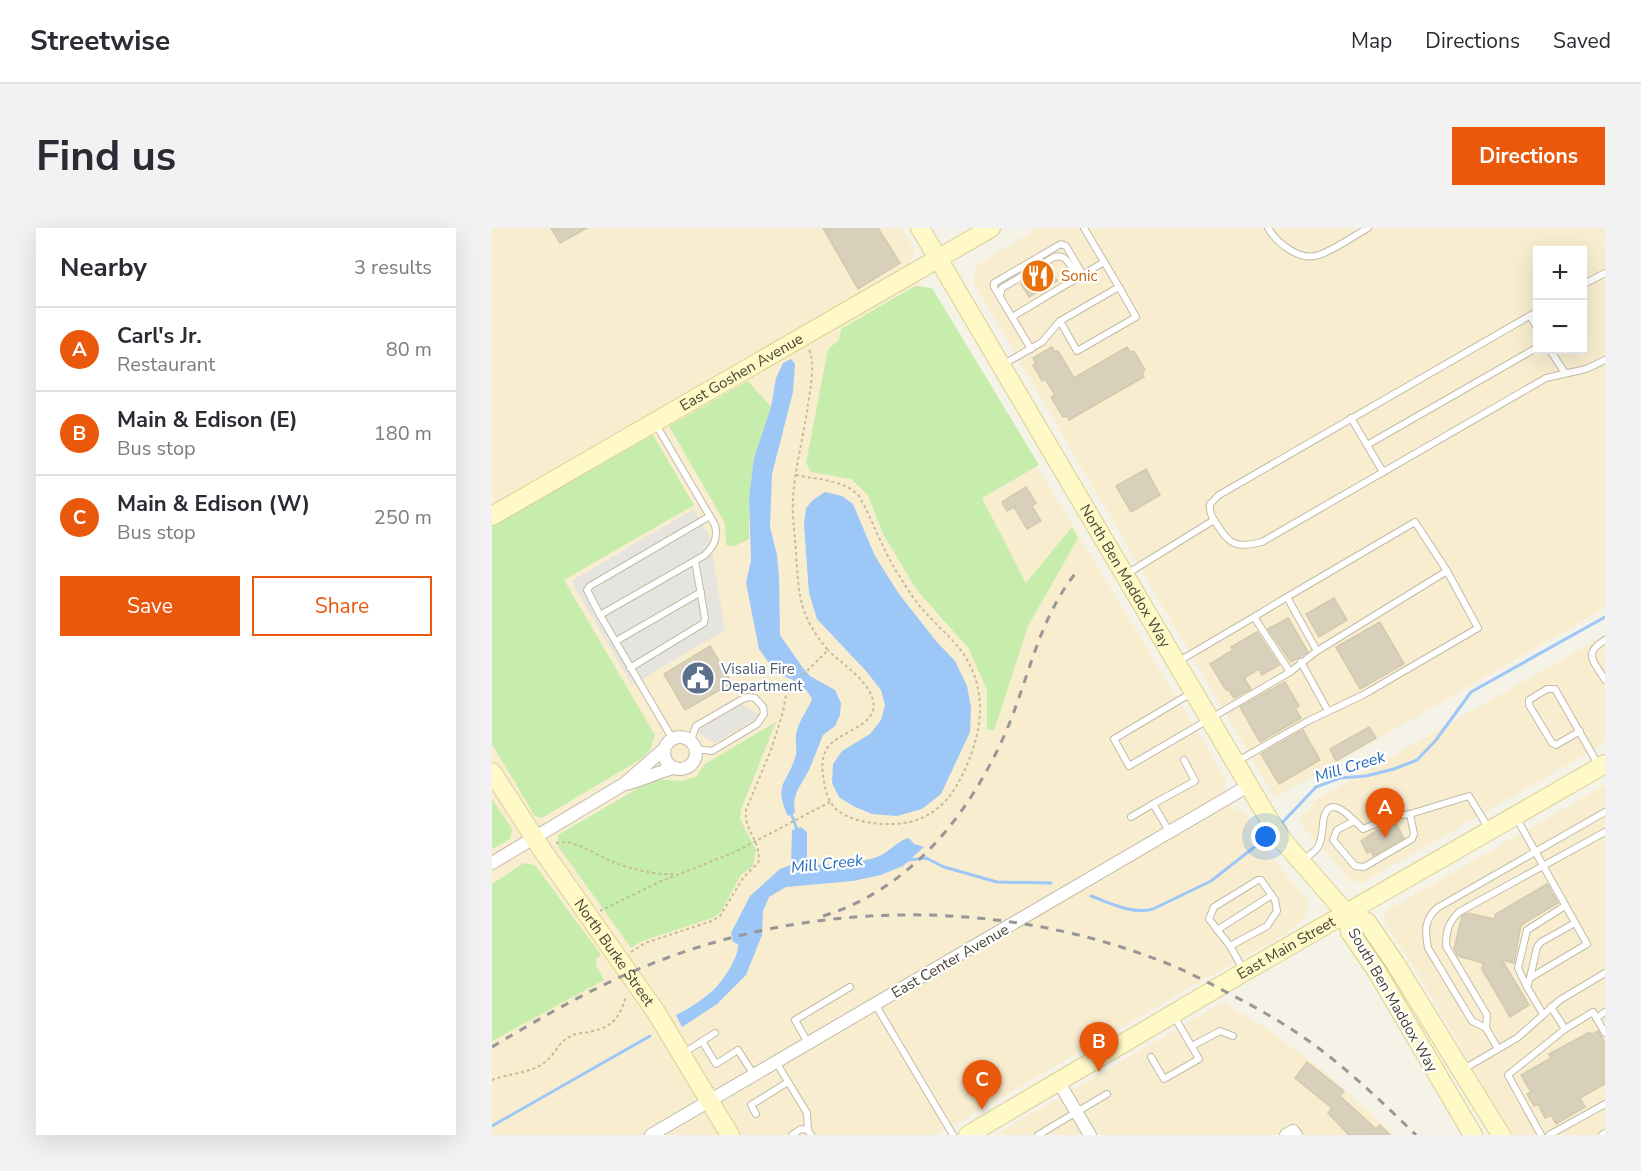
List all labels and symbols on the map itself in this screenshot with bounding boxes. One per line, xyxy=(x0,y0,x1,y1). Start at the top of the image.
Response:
restaurant icon: Sonic xyxy=(1020,258,1056,294)
place label: Sonic xyxy=(1061,266,1098,286)
street label: East Goshen Avenue xyxy=(676,329,807,416)
street label: North Ben Maddox Way xyxy=(1075,501,1175,651)
place label: Visalia Fire Department xyxy=(720,659,803,696)
public building icon: Visalia Fire Department xyxy=(680,660,716,696)
water label: Mill Creek xyxy=(1312,746,1389,788)
pin: A xyxy=(1366,788,1404,838)
your location xyxy=(1251,822,1280,851)
water label: Mill Creek xyxy=(790,849,865,879)
street label: North Burke Street xyxy=(570,895,659,1011)
street label: East Main Street xyxy=(1233,911,1339,984)
street label: East Center Avenue xyxy=(888,919,1012,1003)
street label: South Ben Maddox Way xyxy=(1343,924,1443,1076)
pin: B xyxy=(1080,1022,1118,1072)
pin: C xyxy=(962,1060,1002,1110)

